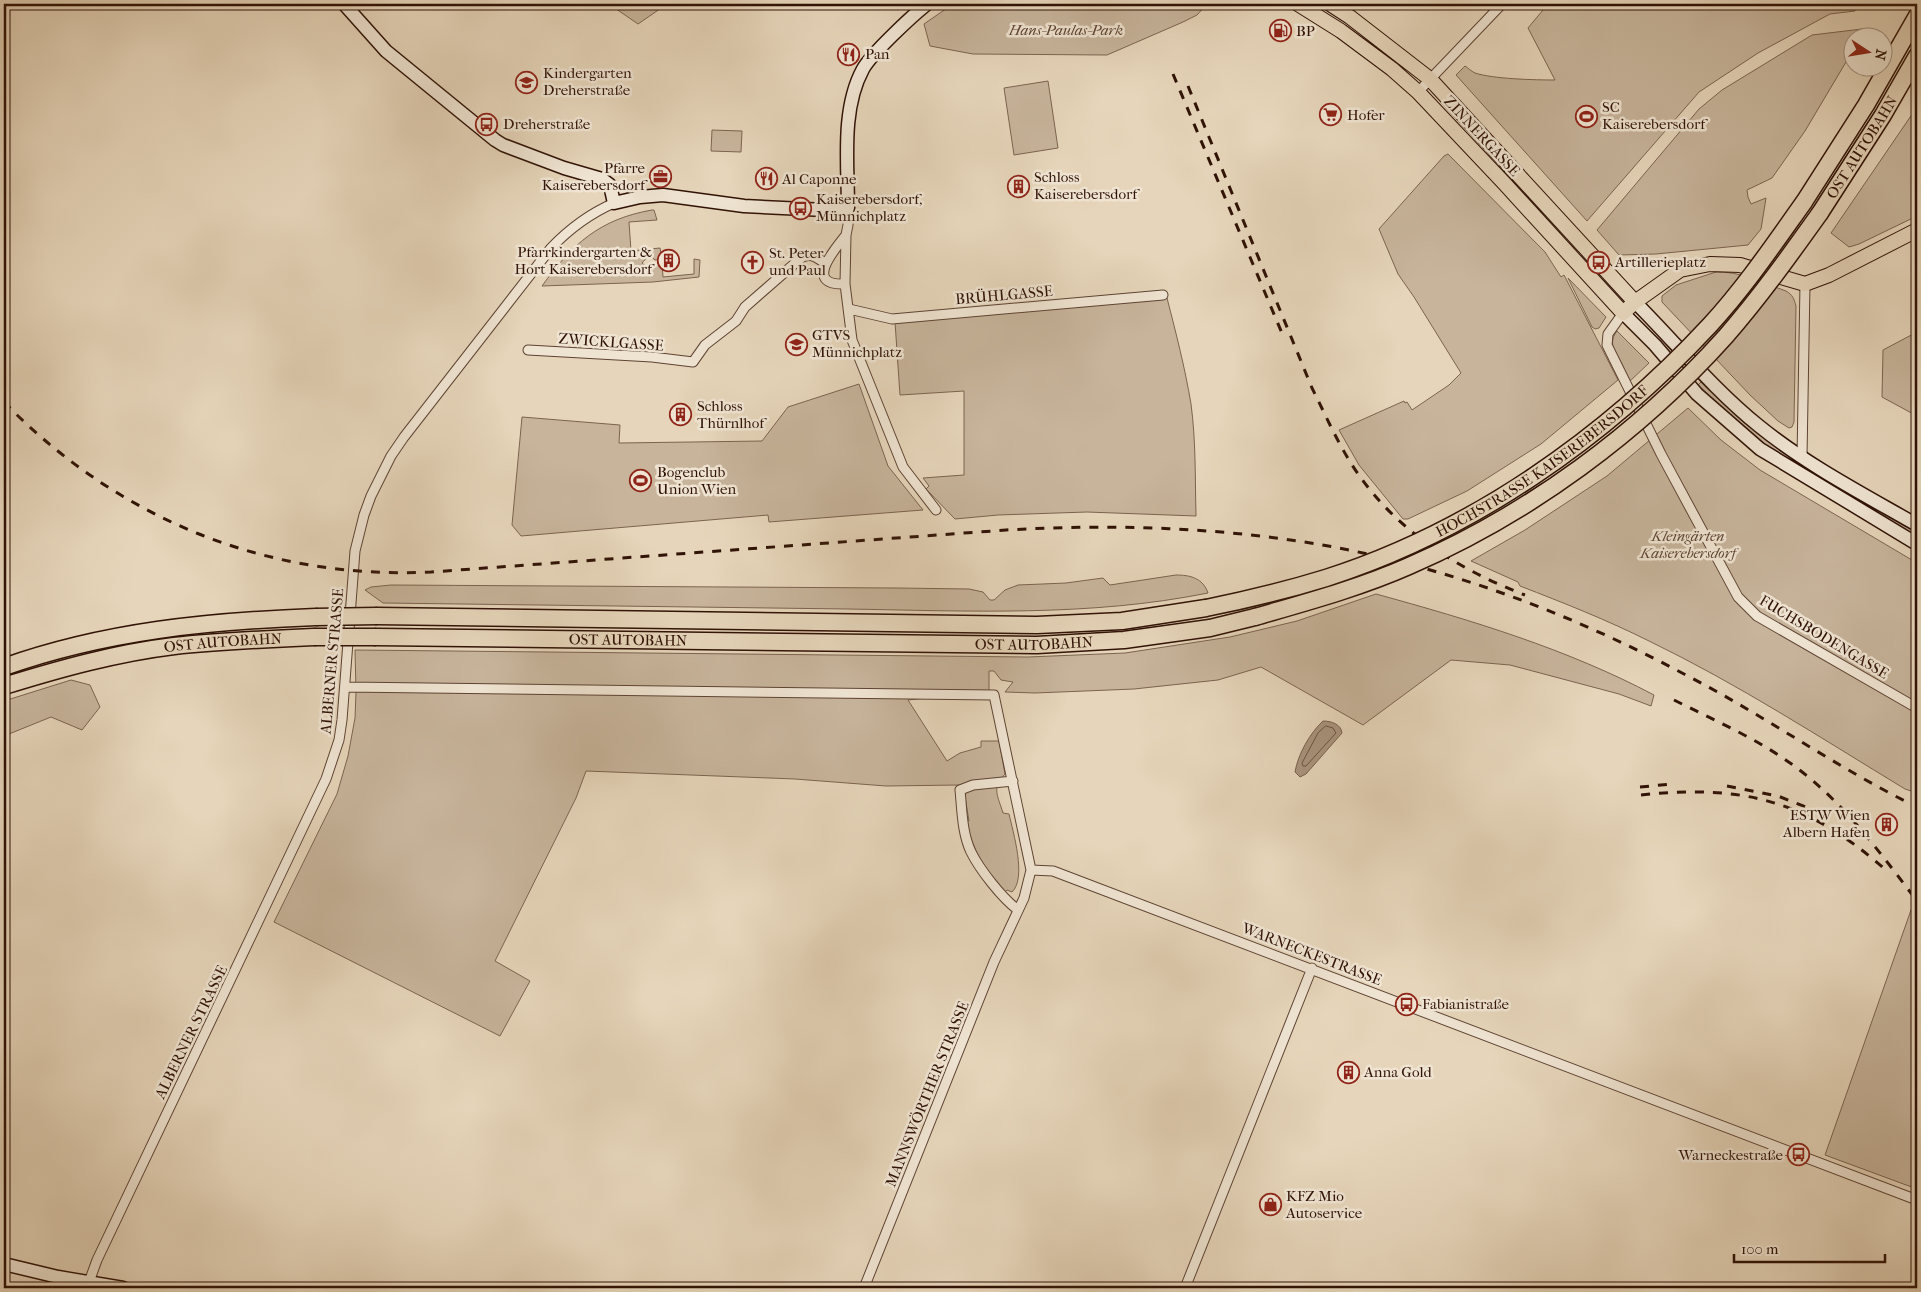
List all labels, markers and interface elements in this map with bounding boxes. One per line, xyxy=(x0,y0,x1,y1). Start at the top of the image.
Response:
fuel station icon: BP xyxy=(1268,19,1292,43)
park label: Hans-Paulas-Park xyxy=(1008,21,1123,39)
place label: BP xyxy=(1296,22,1315,40)
north arrow xyxy=(1844,28,1894,78)
restaurant icon: Pan xyxy=(837,42,861,66)
place label: Pan xyxy=(865,45,890,63)
text: N xyxy=(1871,48,1890,62)
place label: Kindergarten Dreherstraße xyxy=(543,64,632,99)
school or university icon: Kindergarten Dreherstraße xyxy=(515,70,539,94)
street label: ZINNERGASSE xyxy=(1440,92,1524,180)
street label: OST AUTOBAHN xyxy=(1823,92,1901,202)
place label: SC Kaiserebersdorf xyxy=(1602,98,1708,133)
supermarket icon: Hofer xyxy=(1319,103,1343,127)
sports icon: SC Kaiserebersdorf xyxy=(1574,104,1598,128)
place label: Hofer xyxy=(1347,106,1385,124)
bus stop icon: Dreherstraße xyxy=(475,112,499,136)
place label: Dreherstraße xyxy=(503,115,591,133)
place label: Pfarre Kaiserebersdorf xyxy=(542,159,648,194)
office icon: Pfarre Kaiserebersdorf xyxy=(649,165,673,189)
restaurant icon: Al Caponne xyxy=(754,167,778,191)
place label: Schloss Kaiserebersdorf xyxy=(1034,168,1140,203)
place label: Al Caponne xyxy=(781,170,857,188)
building icon: Schloss Kaiserebersdorf xyxy=(1006,174,1030,198)
place label: Kaiserebersdorf, Münnichplatz xyxy=(816,190,922,225)
bus stop icon: Kaiserebersdorf, Münnichplatz xyxy=(788,196,812,220)
place label: Pfarrkindergarten & Hort Kaiserebersdorf xyxy=(515,243,655,278)
place label: St. Peter und Paul xyxy=(768,244,826,279)
building icon: Pfarrkindergarten & Hort Kaiserebersdorf xyxy=(656,249,680,273)
church icon: St. Peter und Paul xyxy=(741,250,765,274)
bus stop icon: Artillerieplatz xyxy=(1587,250,1611,274)
place label: Artillerieplatz xyxy=(1614,253,1706,271)
street label: BRÜHLGASSE xyxy=(955,282,1053,308)
place label: GTVS Münnichplatz xyxy=(812,326,902,361)
street label: ZWICKLGASSE xyxy=(558,329,664,355)
school or university icon: GTVS Münnichplatz xyxy=(784,332,808,356)
street label: HOCHSTRASSE KAISEREBERSDORF xyxy=(1433,382,1652,541)
place label: Schloss Thürnlhof xyxy=(697,397,767,432)
building icon: Schloss Thürnlhof xyxy=(669,403,693,427)
place label: Bogenclub Union Wien xyxy=(657,463,736,498)
sports icon: Bogenclub Union Wien xyxy=(629,469,653,493)
park label: Kleingärten Kaiserebersdorf xyxy=(1639,527,1739,562)
street label: ALBERNER STRASSE xyxy=(317,587,347,736)
street label: FUCHSBODENGASSE xyxy=(1756,591,1892,683)
street label: OST AUTOBAHN xyxy=(163,629,283,656)
street label: OST AUTOBAHN xyxy=(569,630,688,650)
street label: OST AUTOBAHN xyxy=(975,633,1094,654)
place label: ESTW Wien Albern Hafen xyxy=(1782,806,1870,841)
building icon: ESTW Wien Albern Hafen xyxy=(1874,812,1898,836)
street label: WARNECKESTRASSE xyxy=(1239,919,1384,989)
street label: ALBERNER STRASSE xyxy=(150,962,231,1103)
bus stop icon: Fabianistraße xyxy=(1394,992,1418,1016)
place label: Fabianistraße xyxy=(1422,995,1510,1013)
street label: MANNSWÖRTHER STRASSE xyxy=(881,999,973,1189)
building icon: Anna Gold xyxy=(1336,1060,1360,1084)
place label: Anna Gold xyxy=(1363,1063,1432,1081)
bus stop icon: Warneckestraße xyxy=(1787,1143,1811,1167)
place label: Warneckestraße xyxy=(1678,1146,1784,1164)
place label: KFZ Mio Autoservice xyxy=(1285,1187,1363,1222)
shop icon: KFZ Mio Autoservice xyxy=(1258,1193,1282,1217)
scale bar xyxy=(1734,1232,1885,1264)
text: 100 m xyxy=(1741,1240,1779,1258)

